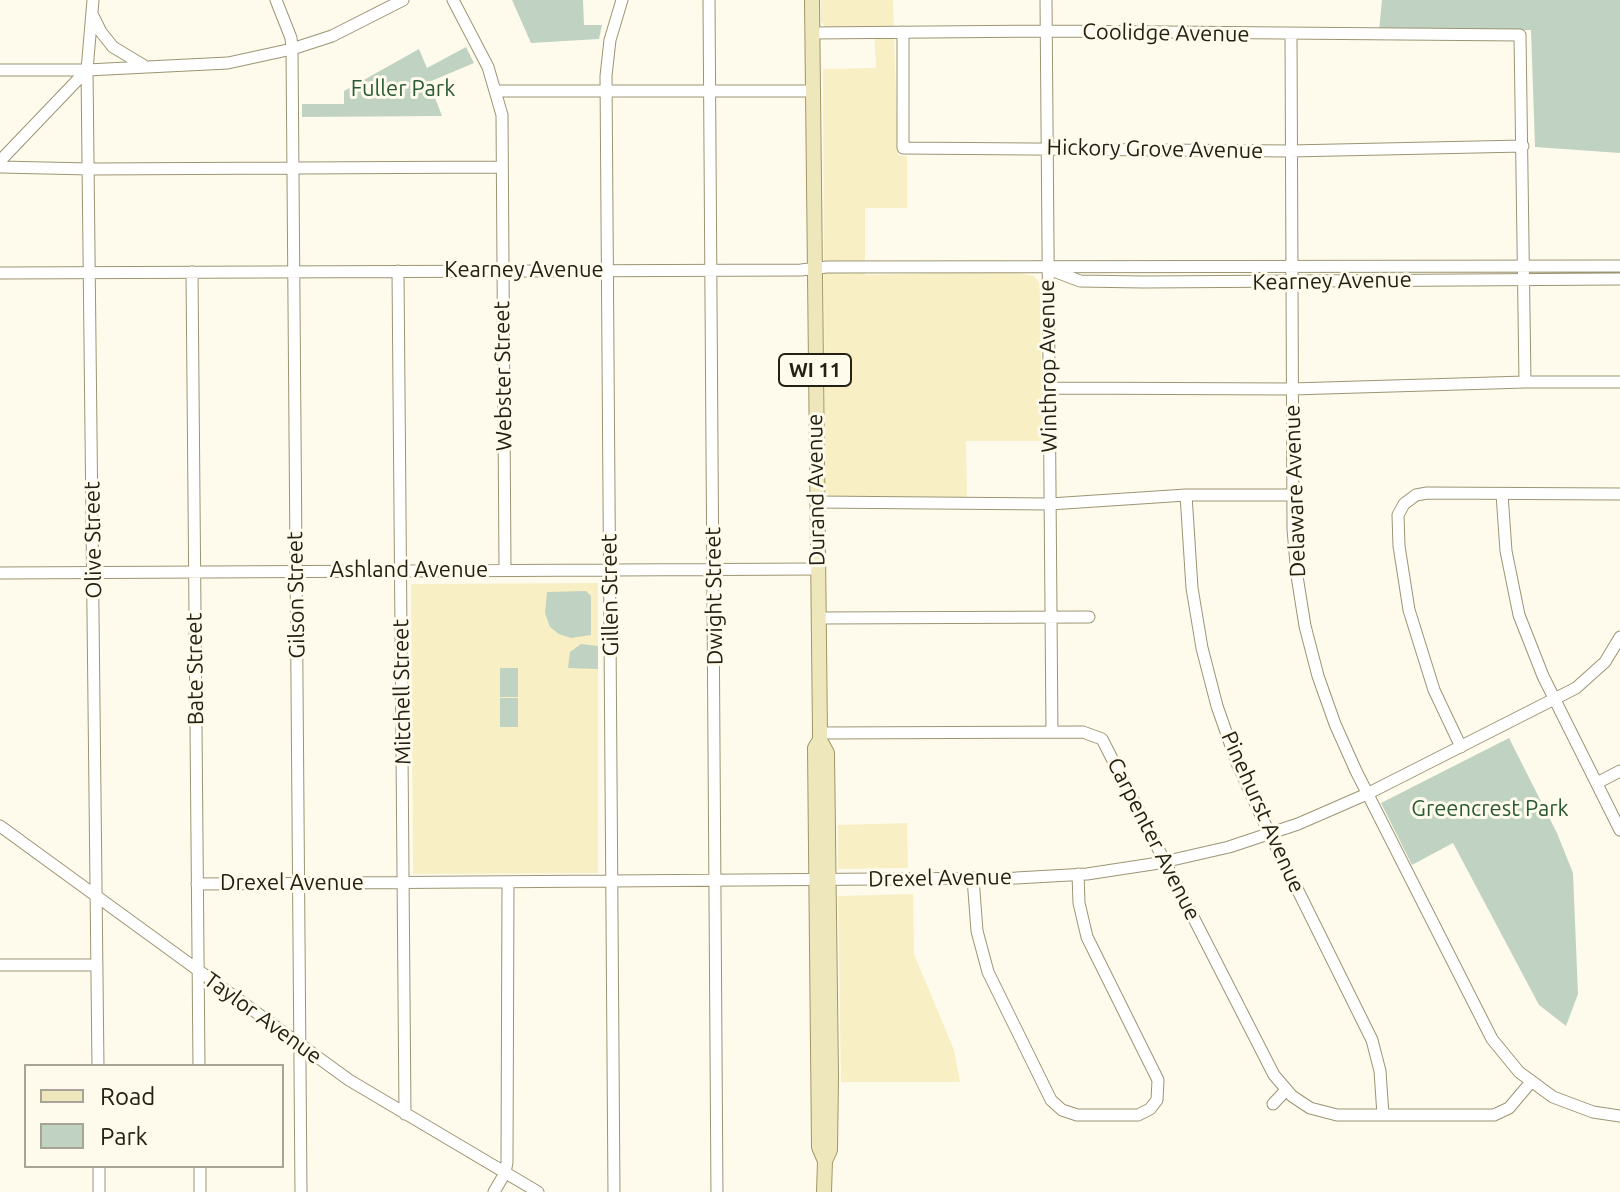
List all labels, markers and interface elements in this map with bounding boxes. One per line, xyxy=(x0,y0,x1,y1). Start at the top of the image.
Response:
street label: Coolidge Avenue xyxy=(1082,18,1250,48)
park label: Fuller Park xyxy=(351,76,455,102)
street label: Hickory Grove Avenue xyxy=(1046,134,1264,164)
street label: Kearney Avenue xyxy=(444,257,604,283)
street label: Kearney Avenue xyxy=(1252,266,1412,296)
street label: Winthrop Avenue xyxy=(1033,279,1063,453)
street label: Webster Street xyxy=(488,301,518,451)
road number: WI 11 xyxy=(779,354,851,386)
street label: Delaware Avenue xyxy=(1279,404,1311,578)
street label: Durand Avenue xyxy=(801,414,831,566)
street label: Olive Street xyxy=(79,481,107,599)
street label: Dwight Street xyxy=(700,527,728,665)
street label: Gilson Street xyxy=(282,531,310,659)
street label: Gillen Street xyxy=(596,533,624,657)
street label: Ashland Avenue xyxy=(330,557,488,583)
street label: Bate Street xyxy=(181,613,209,725)
street label: Mitchell Street xyxy=(388,619,416,765)
street label: Pinehurst Avenue xyxy=(1216,727,1310,897)
street label: Carpenter Avenue xyxy=(1102,753,1206,925)
park label: Greencrest Park xyxy=(1411,796,1569,822)
street label: Drexel Avenue xyxy=(868,864,1012,892)
street label: Drexel Avenue xyxy=(220,870,364,896)
street label: Taylor Avenue xyxy=(199,966,327,1070)
legend xyxy=(24,1064,284,1168)
text: Road xyxy=(100,1083,155,1110)
text: Park xyxy=(100,1123,148,1150)

